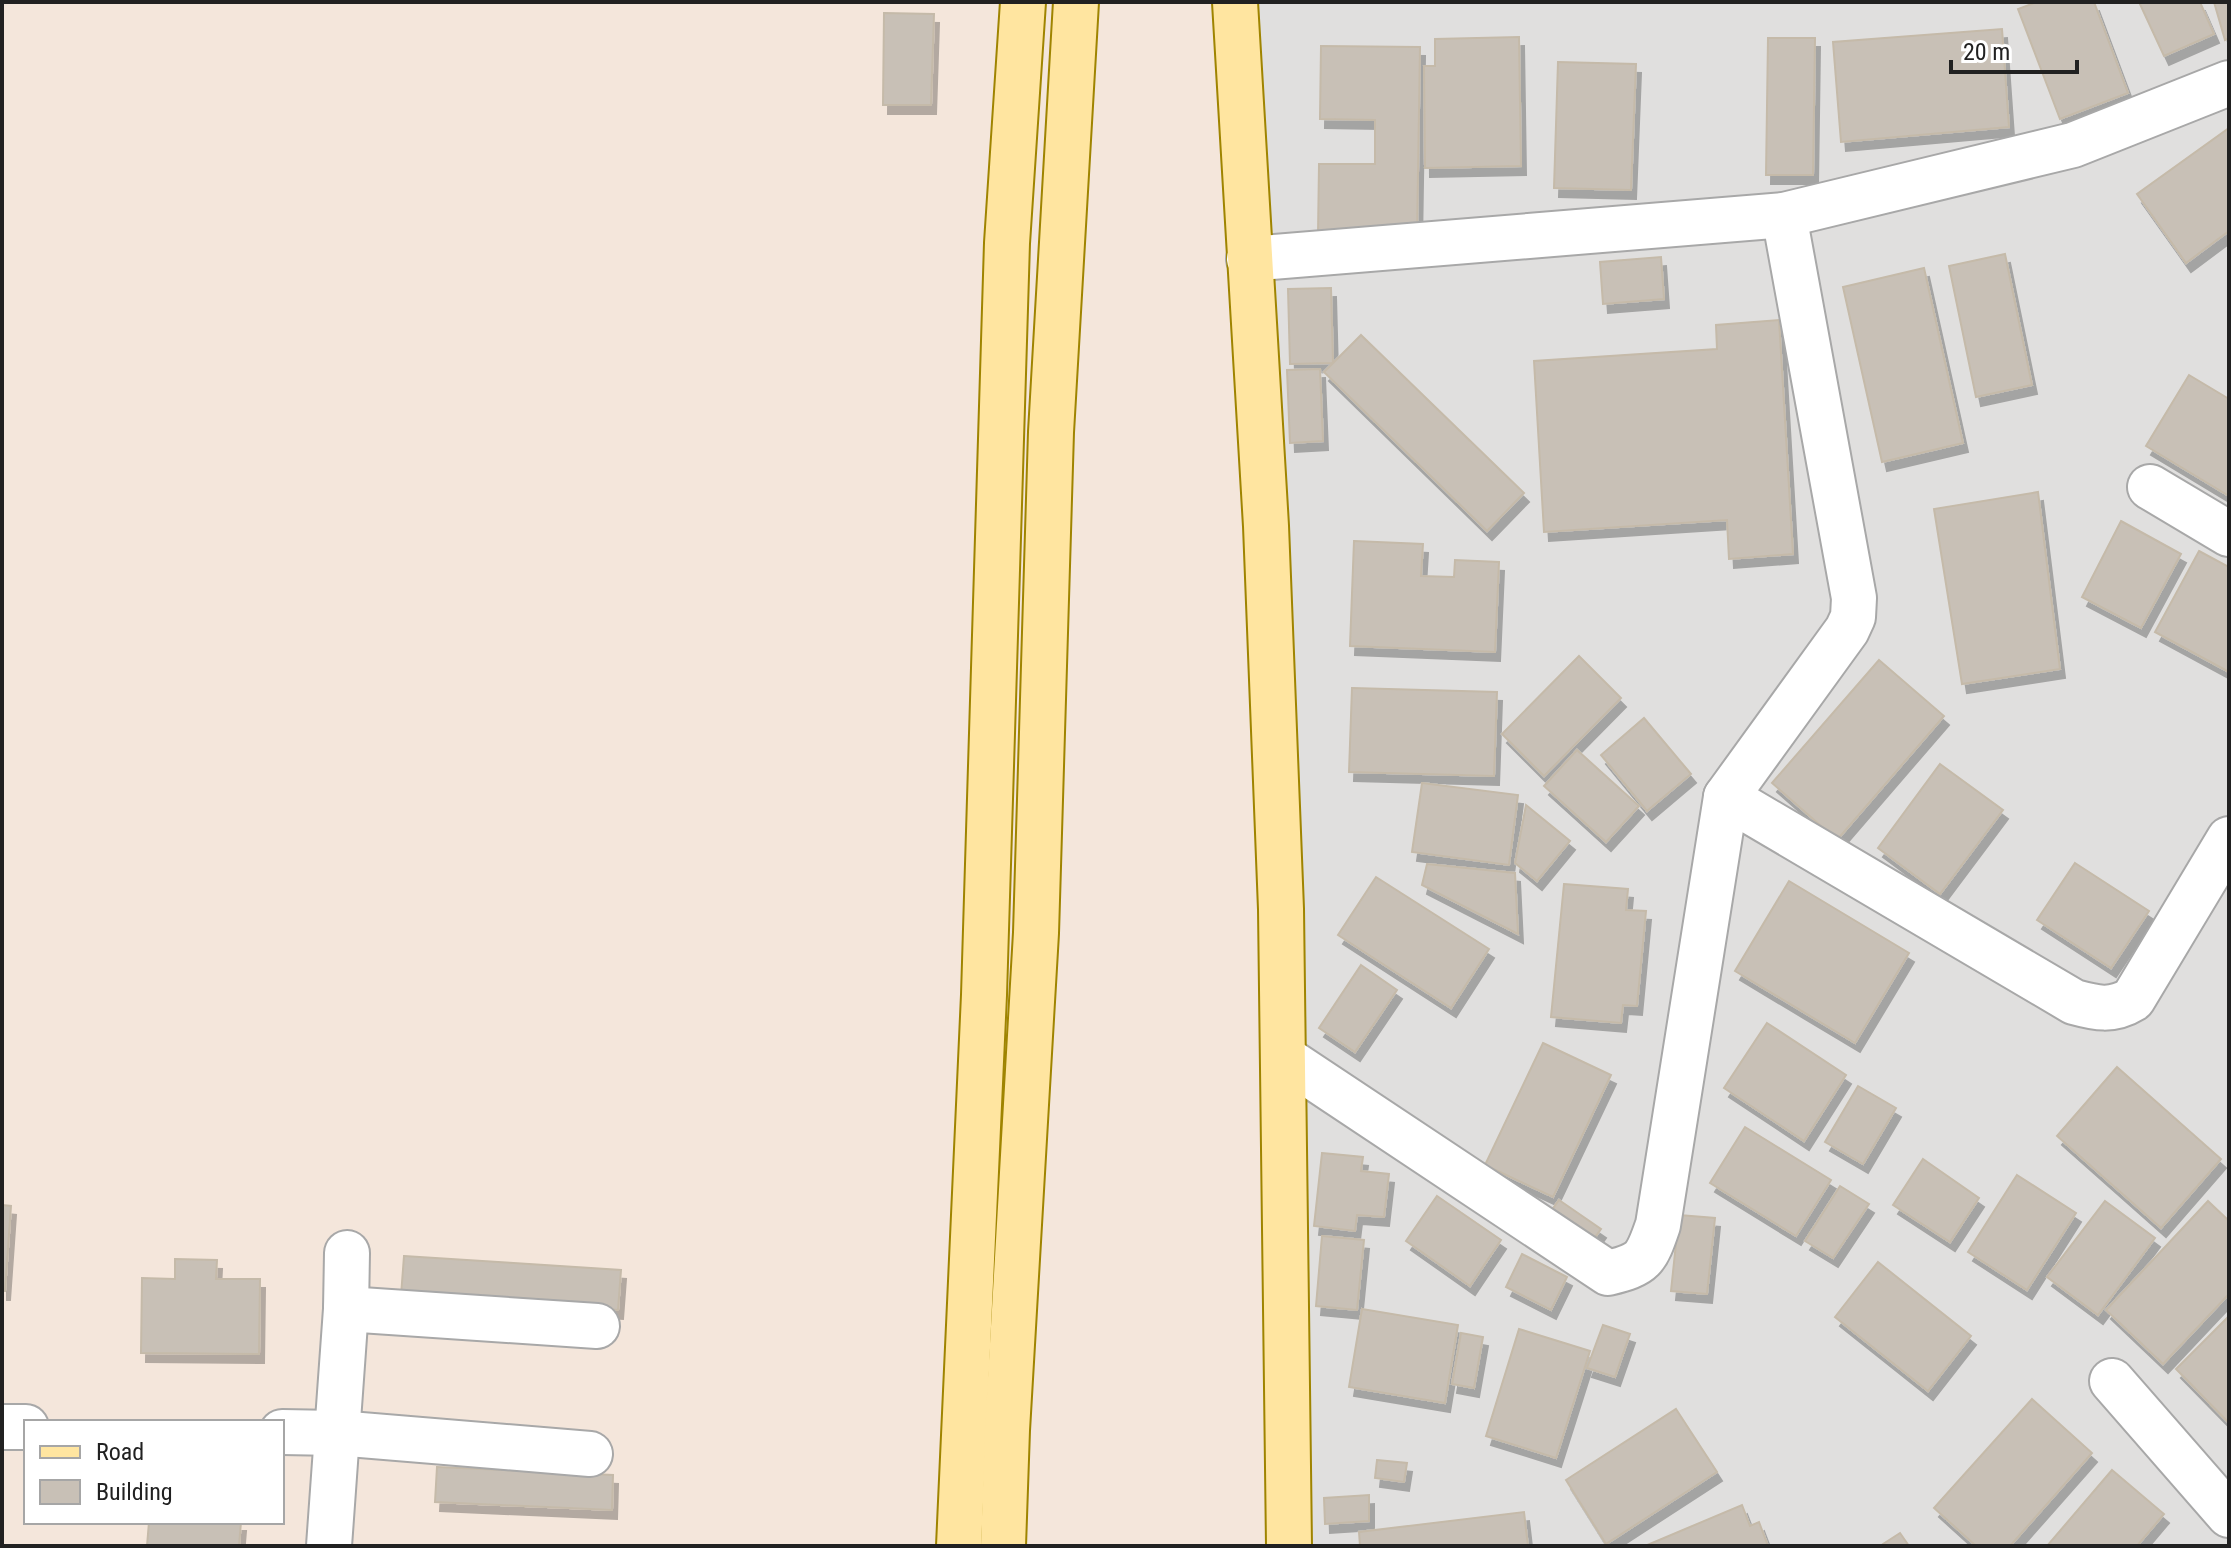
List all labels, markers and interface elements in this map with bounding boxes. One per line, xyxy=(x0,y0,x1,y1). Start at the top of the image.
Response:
scale bar xyxy=(1951,24,2077,74)
text: 20 m xyxy=(1963,38,2010,66)
legend xyxy=(24,1420,284,1524)
text: Road xyxy=(96,1438,144,1466)
text: Building xyxy=(96,1478,173,1506)

